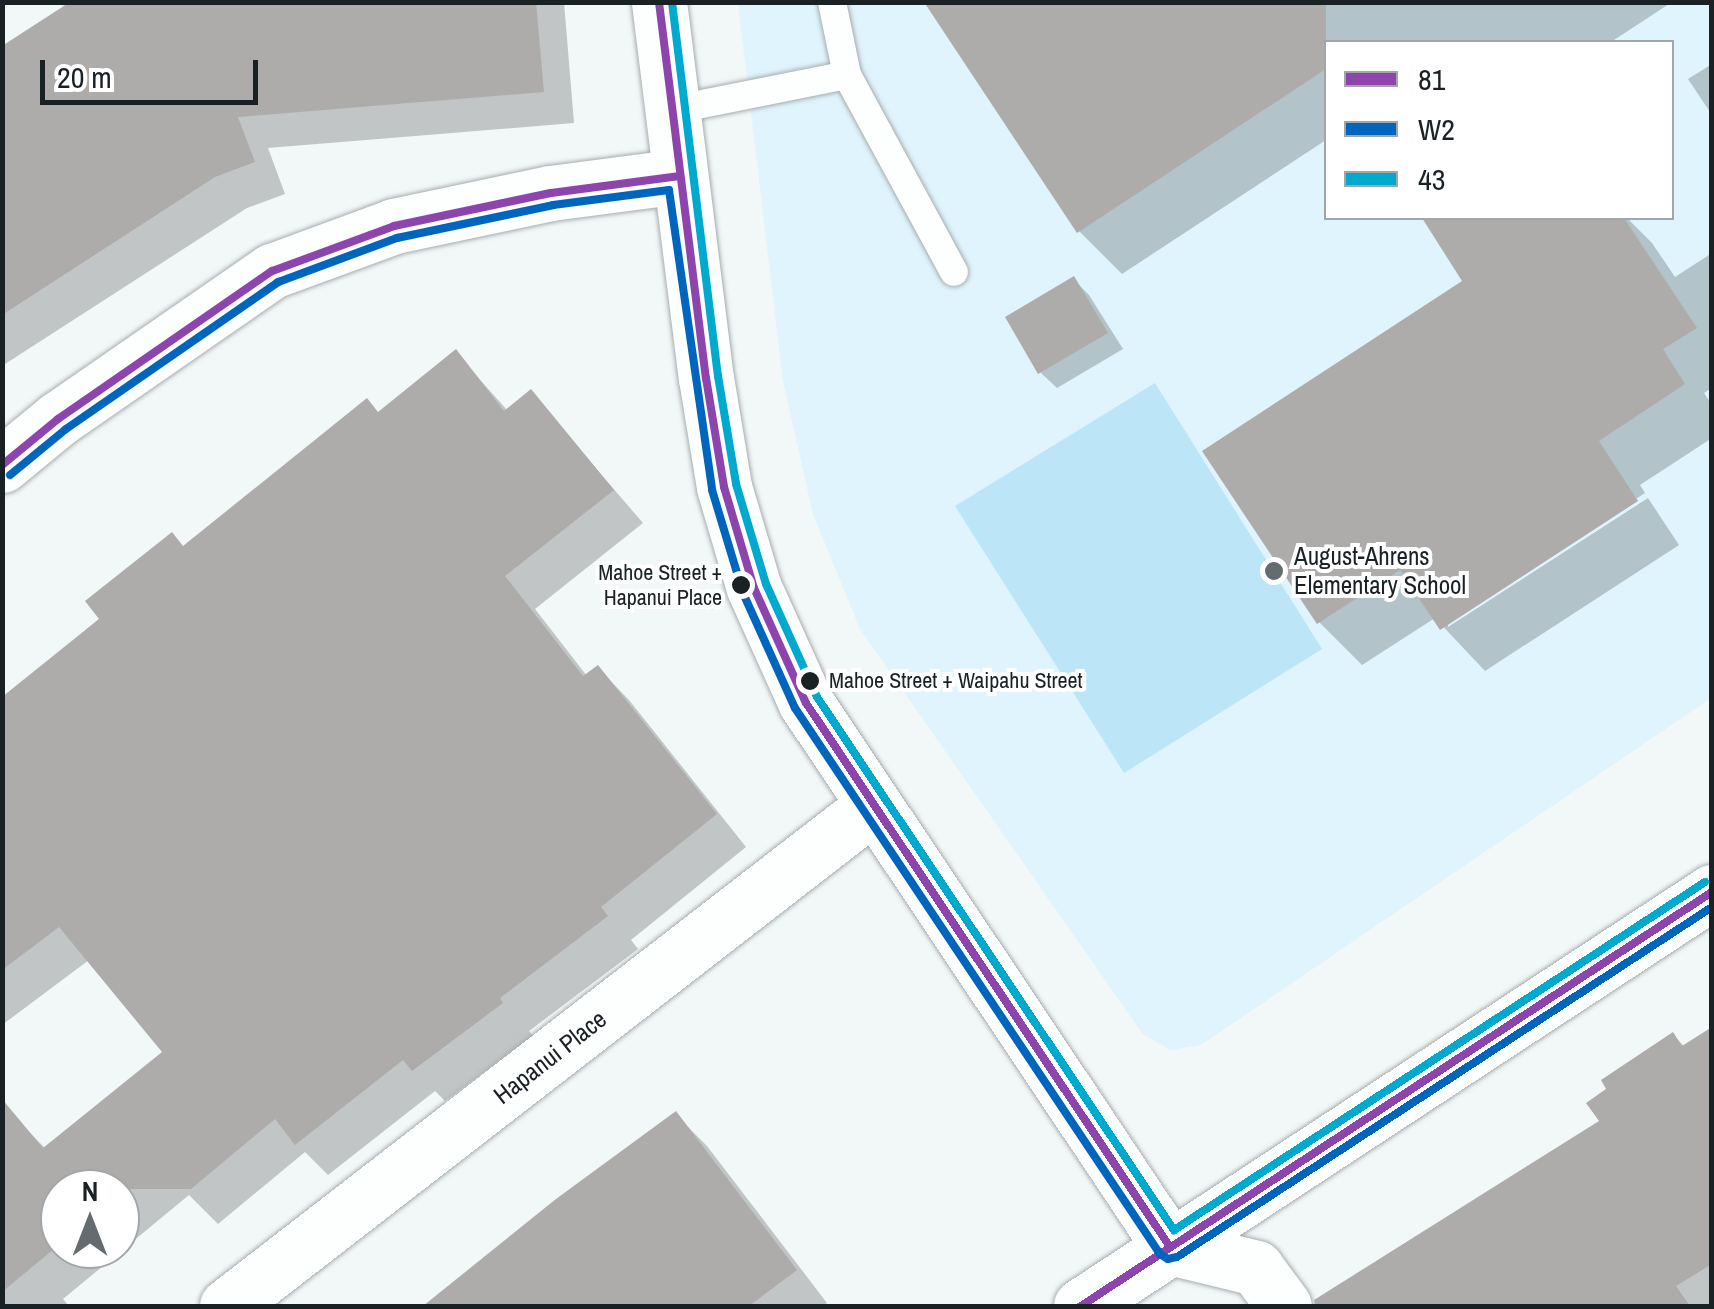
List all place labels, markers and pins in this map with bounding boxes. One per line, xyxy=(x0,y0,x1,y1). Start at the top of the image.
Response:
place label: August-Ahrens Elementary School xyxy=(1294,542,1466,601)
place label: Mahoe Street + Hapanui Place xyxy=(598,559,722,610)
marker: August-Ahrens Elementary School xyxy=(1263,560,1285,582)
marker: Mahoe Street + Hapanui Place xyxy=(731,575,751,595)
place label: Mahoe Street + Waipahu Street xyxy=(829,668,1083,694)
marker: Mahoe Street + Waipahu Street xyxy=(800,671,820,691)

